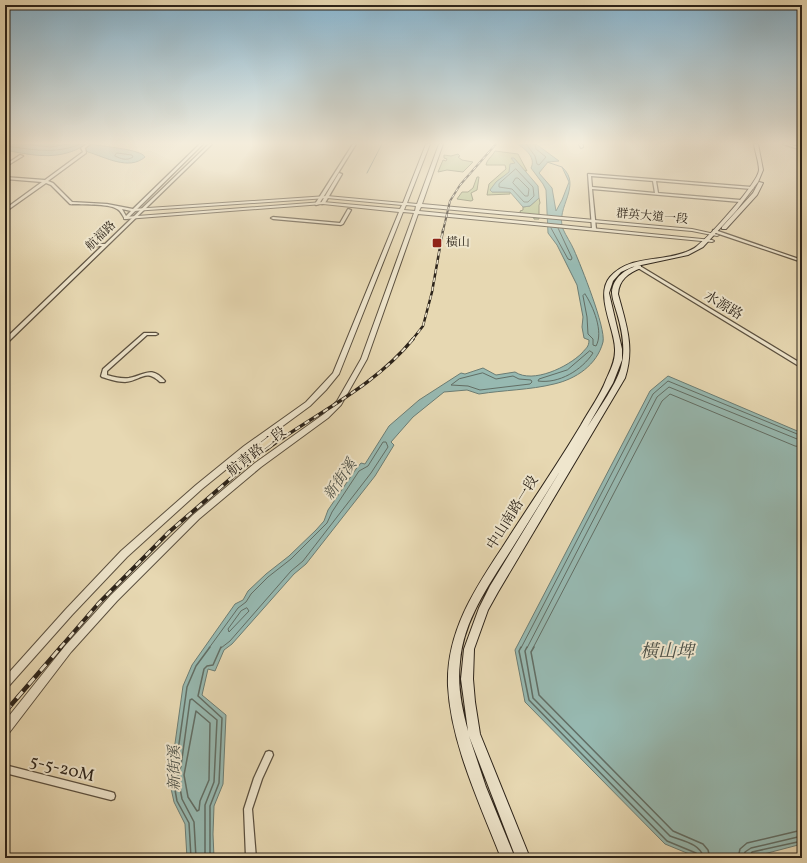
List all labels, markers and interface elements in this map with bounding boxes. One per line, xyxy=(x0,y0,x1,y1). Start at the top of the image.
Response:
street label: 群英大道一段 xyxy=(615,206,689,228)
street label: 航福路 xyxy=(82,218,120,254)
place label: 橫山 xyxy=(446,235,470,251)
marker: 橫山 xyxy=(431,237,443,249)
street label: 水源路 xyxy=(700,287,746,325)
street label: 航青路二段 xyxy=(224,423,290,481)
water label: 新街溪 xyxy=(319,454,364,504)
street label: 中山南路一段 xyxy=(483,472,543,554)
water label: 橫山埤 xyxy=(640,640,696,665)
water label: 新街溪 xyxy=(165,744,186,791)
street label: 5-5-20M xyxy=(27,750,97,788)

